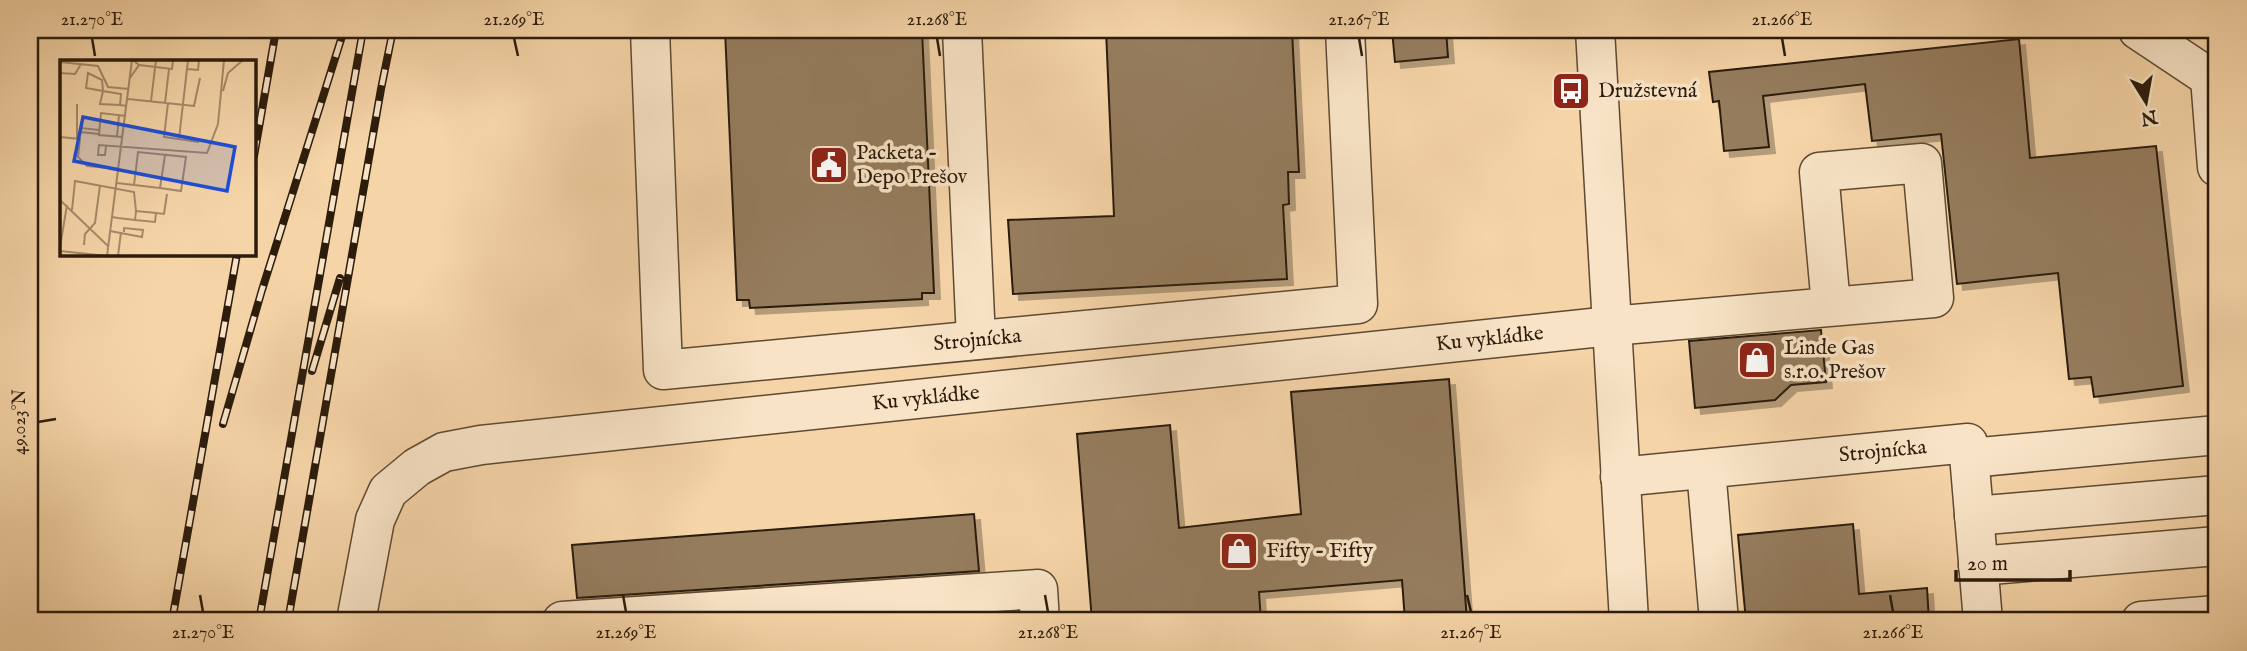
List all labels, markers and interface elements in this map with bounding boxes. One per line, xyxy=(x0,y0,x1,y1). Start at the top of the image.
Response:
text: 21.270°E xyxy=(61,9,123,32)
text: 21.269°E xyxy=(483,9,545,32)
text: 21.268°E xyxy=(907,9,967,32)
text: 21.267°E xyxy=(1328,9,1390,32)
text: 21.266°E xyxy=(1752,9,1812,32)
inset map xyxy=(60,60,256,256)
north arrow xyxy=(2110,66,2180,136)
bus stop icon: Družstevná xyxy=(1550,70,1592,112)
place label: Družstevná xyxy=(1598,78,1698,105)
text: N xyxy=(2138,103,2160,130)
place label: Packeta - Depo Prešov xyxy=(856,140,968,191)
public building icon: Packeta - Depo Prešov xyxy=(808,144,850,186)
street label: Ku vykládke xyxy=(1435,320,1545,358)
street label: Strojnícka xyxy=(932,322,1023,358)
place label: Linde Gas s.r.o. Prešov xyxy=(1784,335,1886,386)
shop icon: Linde Gas s.r.o. Prešov xyxy=(1736,339,1778,381)
street label: Ku vykládke xyxy=(871,379,981,417)
text: 49.023°N xyxy=(9,389,32,455)
street label: Strojnícka xyxy=(1838,434,1929,469)
shop icon: Fifty - Fifty xyxy=(1218,530,1260,572)
place label: Fifty - Fifty xyxy=(1266,538,1374,565)
scale bar xyxy=(1956,539,2070,583)
text: 20 m xyxy=(1967,551,2008,578)
text: 21.270°E xyxy=(172,622,234,645)
text: 21.269°E xyxy=(595,622,657,645)
text: 21.268°E xyxy=(1018,622,1078,645)
text: 21.267°E xyxy=(1440,622,1502,645)
text: 21.266°E xyxy=(1863,622,1923,645)

